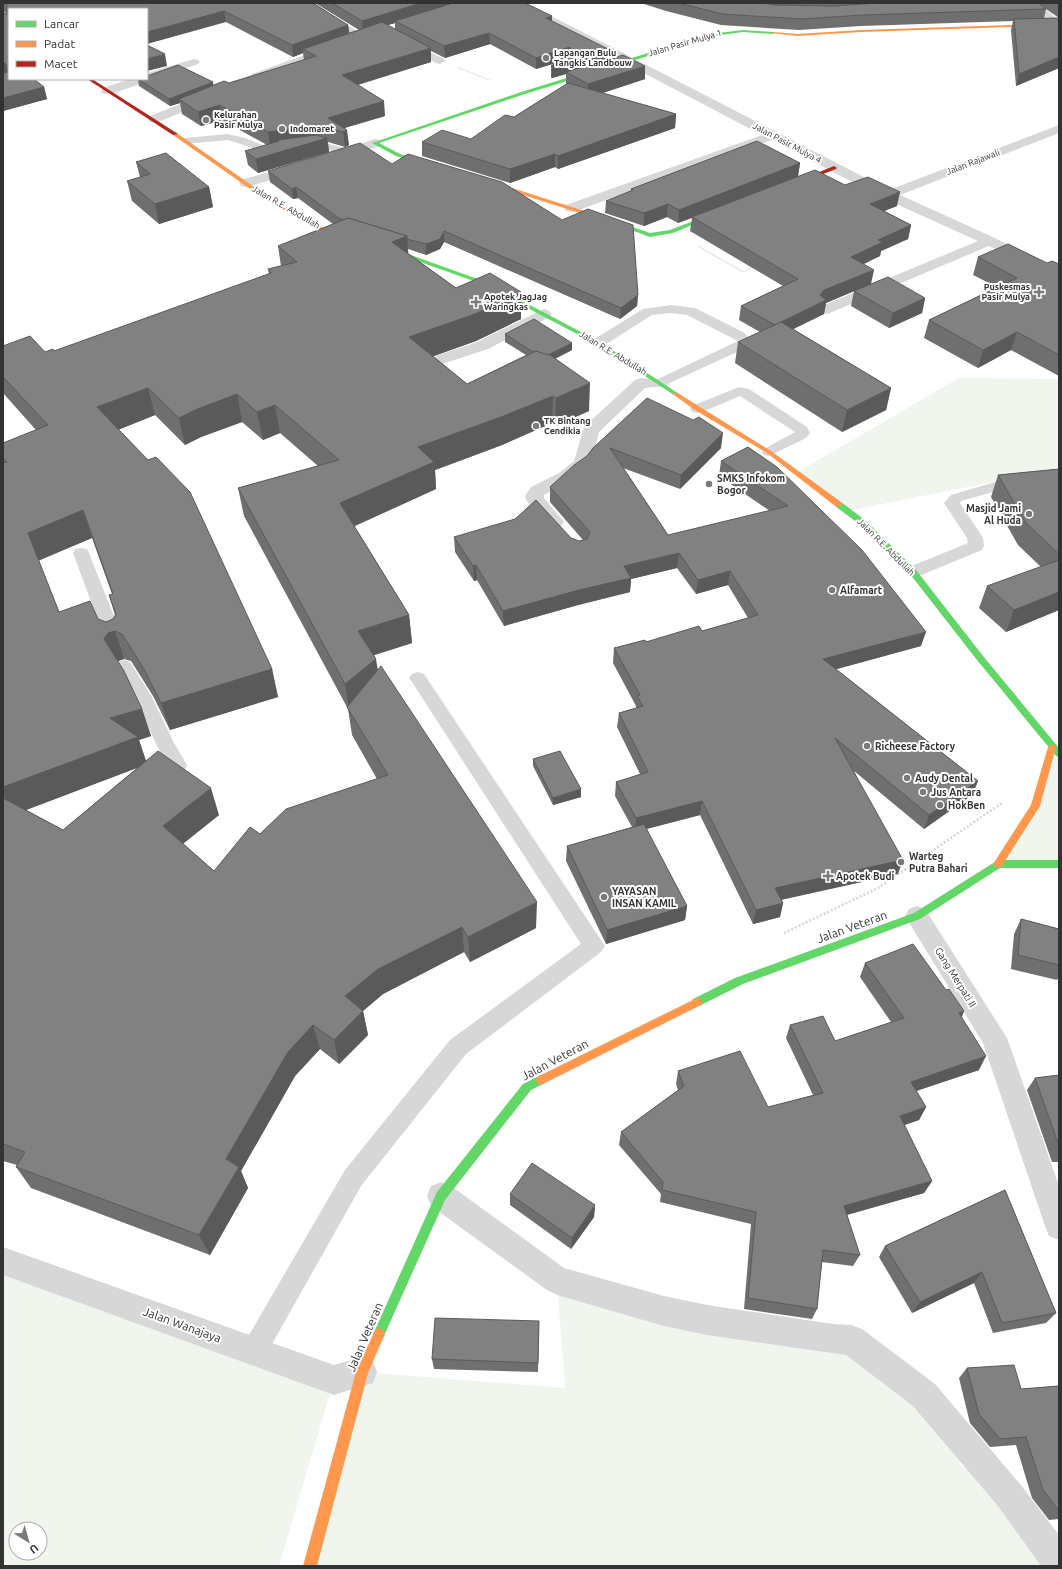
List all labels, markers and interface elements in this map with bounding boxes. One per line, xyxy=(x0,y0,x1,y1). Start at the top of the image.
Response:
legend xyxy=(8,8,148,80)
text: Lancar xyxy=(44,17,80,30)
street label: Jalan Pasir Mulya 1 xyxy=(647,28,723,58)
text: Padat xyxy=(44,37,75,50)
place label: Lapangan Bulu Tangkis Landbouw xyxy=(554,48,632,68)
marker: Lapangan Bulu Tangkis Landbouw xyxy=(541,53,551,63)
text: Macet xyxy=(44,57,78,70)
place label: Kelurahan Pasir Mulya xyxy=(214,110,263,130)
marker: Kelurahan Pasir Mulya xyxy=(201,115,211,125)
street label: Jalan Pasir Mulya 4 xyxy=(751,121,823,165)
marker: Indomaret xyxy=(277,124,287,134)
place label: Indomaret xyxy=(290,124,334,134)
street label: Jalan Rajawali xyxy=(945,147,1001,177)
street label: Jalan R.E. Abdullah xyxy=(250,184,322,230)
place label: Puskesmas Pasir Mulya xyxy=(981,282,1030,302)
marker: Puskesmas Pasir Mulya xyxy=(1033,286,1045,298)
place label: Apotek JagJag Waringkas xyxy=(484,292,547,312)
marker: Apotek JagJag Waringkas xyxy=(471,297,481,307)
street label: Jalan R.E. Abdullah xyxy=(578,329,648,377)
place label: TK Bintang Cendikia xyxy=(544,416,590,436)
marker: TK Bintang Cendikia xyxy=(531,421,541,431)
place label: SMKS Infokom Bogor xyxy=(717,473,785,496)
marker: SMKS Infokom Bogor xyxy=(704,479,714,489)
place label: Masjid Jami Al Huda xyxy=(966,503,1021,526)
marker: Masjid Jami Al Huda xyxy=(1024,509,1034,519)
street label: Jalan R.E. Abdullah xyxy=(855,516,917,578)
marker: Alfamart xyxy=(827,585,837,595)
place label: Alfamart xyxy=(840,585,883,596)
marker: Richeese Factory xyxy=(862,741,872,751)
place label: Richeese Factory xyxy=(875,741,956,752)
marker: Audy Dental xyxy=(902,773,912,783)
place label: Audy Dental xyxy=(915,773,973,784)
marker: Jus Antara xyxy=(918,787,928,797)
place label: Jus Antara xyxy=(931,787,981,798)
marker: HokBen xyxy=(935,800,945,810)
place label: HokBen xyxy=(948,800,985,811)
place label: Warteg Putra Bahari xyxy=(909,851,968,874)
marker: Warteg Putra Bahari xyxy=(896,857,906,867)
marker: Apotek Budi xyxy=(823,871,833,881)
place label: Apotek Budi xyxy=(836,871,894,882)
place label: YAYASAN INSAN KAMIL xyxy=(612,886,677,909)
marker: YAYASAN INSAN KAMIL xyxy=(599,892,609,902)
street label: Jalan Veteran xyxy=(815,908,889,945)
street label: Gang Merpati II xyxy=(933,945,978,1009)
street label: Jalan Veteran xyxy=(519,1037,590,1083)
street label: Jalan Veteran xyxy=(344,1300,385,1373)
street label: Jalan Wanajaya xyxy=(141,1304,223,1345)
north arrow xyxy=(8,1521,48,1561)
text: U xyxy=(27,1542,41,1556)

